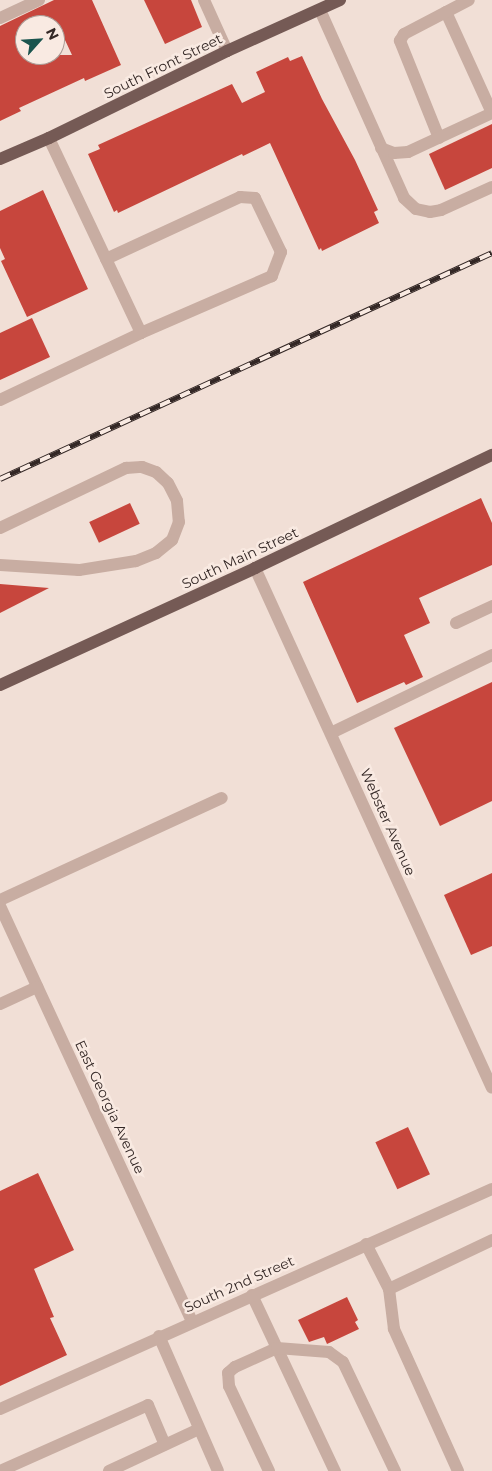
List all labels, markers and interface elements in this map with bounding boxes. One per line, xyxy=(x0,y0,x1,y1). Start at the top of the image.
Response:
north arrow xyxy=(15,15,65,65)
text: N xyxy=(42,25,63,43)
street label: South Front Street xyxy=(101,30,225,102)
street label: South Main Street xyxy=(179,524,301,592)
street label: Webster Avenue xyxy=(357,766,419,878)
street label: East Georgia Avenue xyxy=(72,1038,148,1176)
street label: South 2nd Street xyxy=(181,1252,297,1316)

